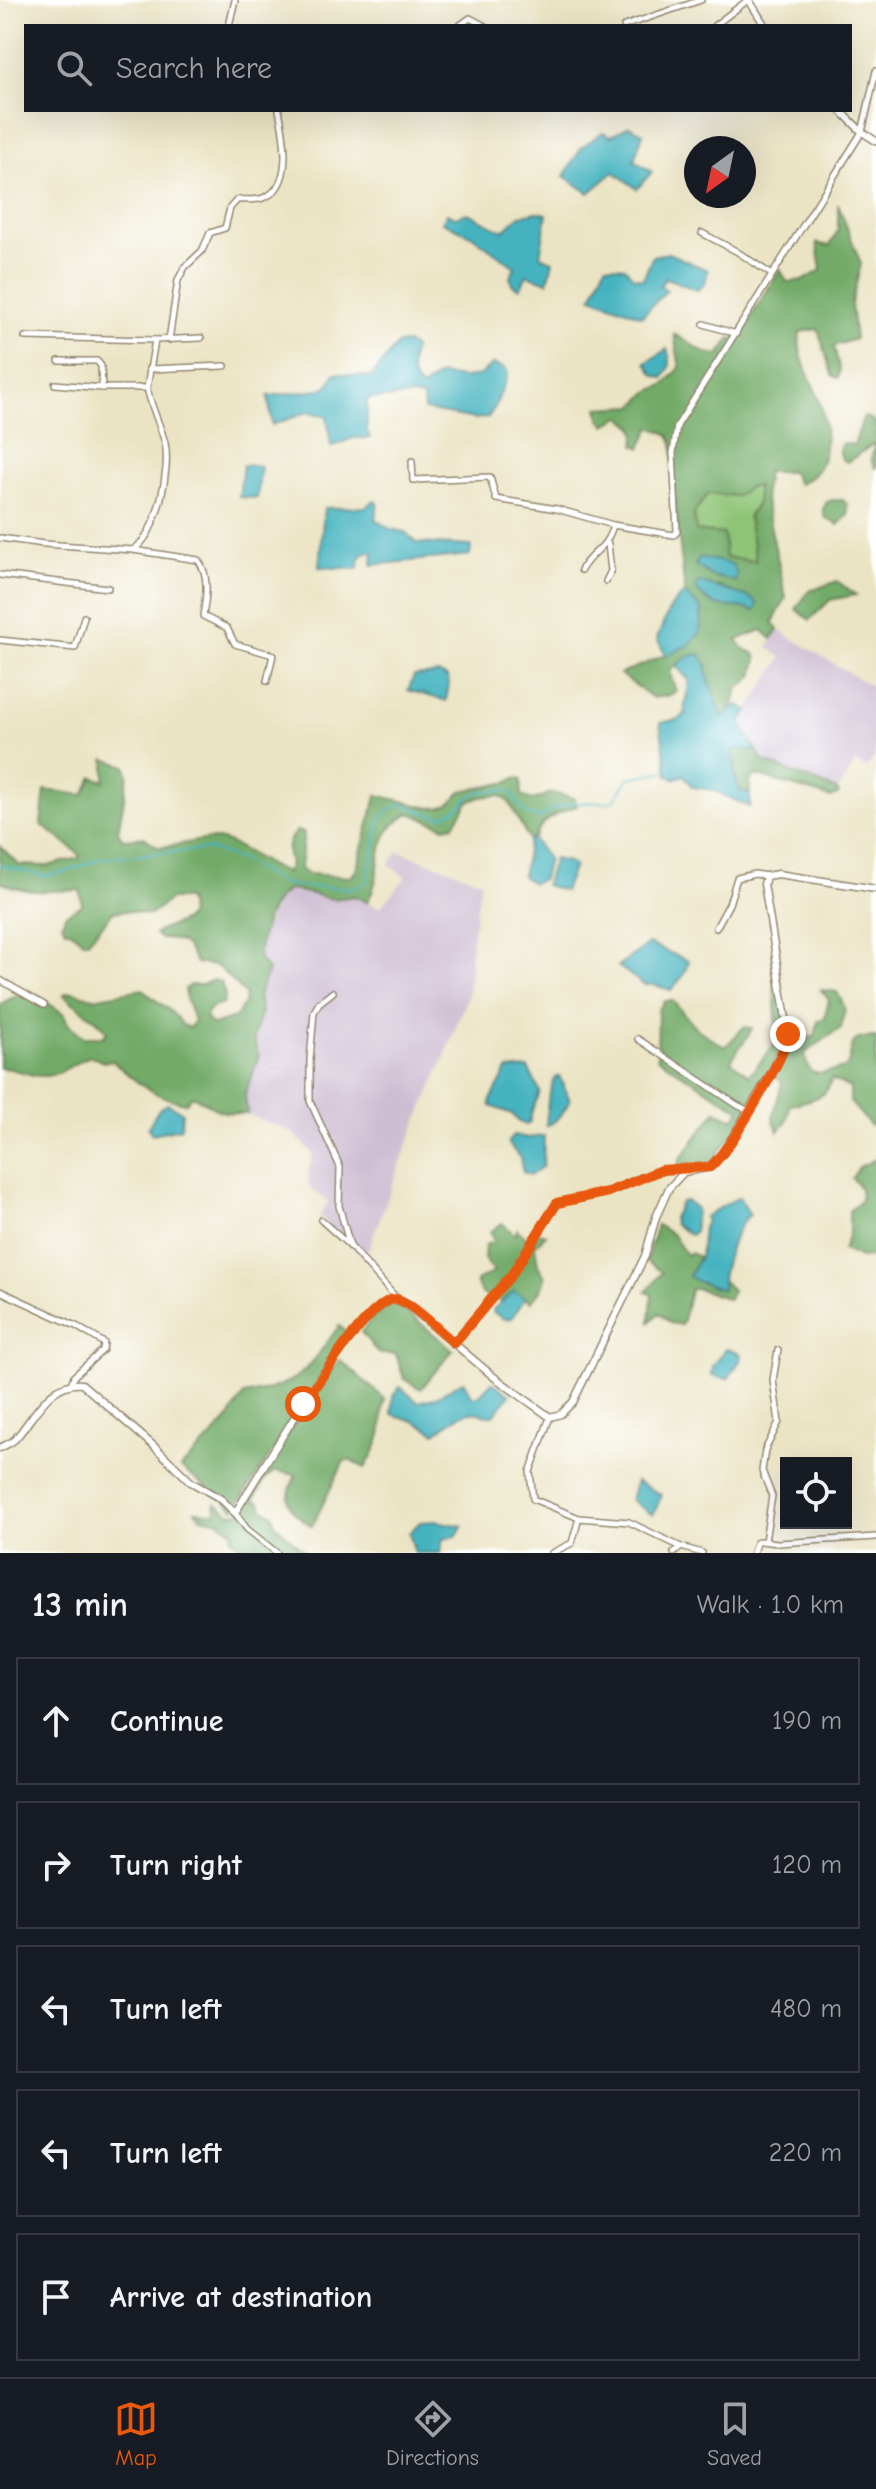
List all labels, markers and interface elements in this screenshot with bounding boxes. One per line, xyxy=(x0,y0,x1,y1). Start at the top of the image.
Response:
search box xyxy=(24,24,852,112)
icon: search xyxy=(52,46,96,90)
text: Search here xyxy=(116,51,272,86)
north arrow xyxy=(684,136,756,208)
route end xyxy=(770,1016,806,1052)
route start xyxy=(285,1386,321,1422)
map controls xyxy=(780,1457,852,1529)
button: locate xyxy=(780,1457,852,1529)
text: 13 min xyxy=(32,1585,128,1625)
text: Walk · 1.0 km xyxy=(697,1590,844,1620)
icon: ahead xyxy=(34,1699,78,1743)
text: Continue xyxy=(110,1704,224,1739)
text: 190 m xyxy=(772,1706,842,1736)
icon: right xyxy=(34,1843,78,1887)
text: Turn right xyxy=(110,1848,242,1883)
text: 120 m xyxy=(772,1850,842,1880)
icon: left xyxy=(34,1987,78,2031)
text: Turn left xyxy=(110,1992,222,2027)
text: 480 m xyxy=(770,1994,842,2024)
icon: left xyxy=(34,2131,78,2175)
text: Turn left xyxy=(110,2136,222,2171)
text: 220 m xyxy=(769,2138,842,2168)
icon: arrive xyxy=(34,2275,78,2319)
text: Arrive at destination xyxy=(110,2280,372,2315)
tab: Map xyxy=(114,2397,158,2471)
tab: Directions xyxy=(386,2397,479,2471)
tab: Saved xyxy=(707,2397,762,2471)

